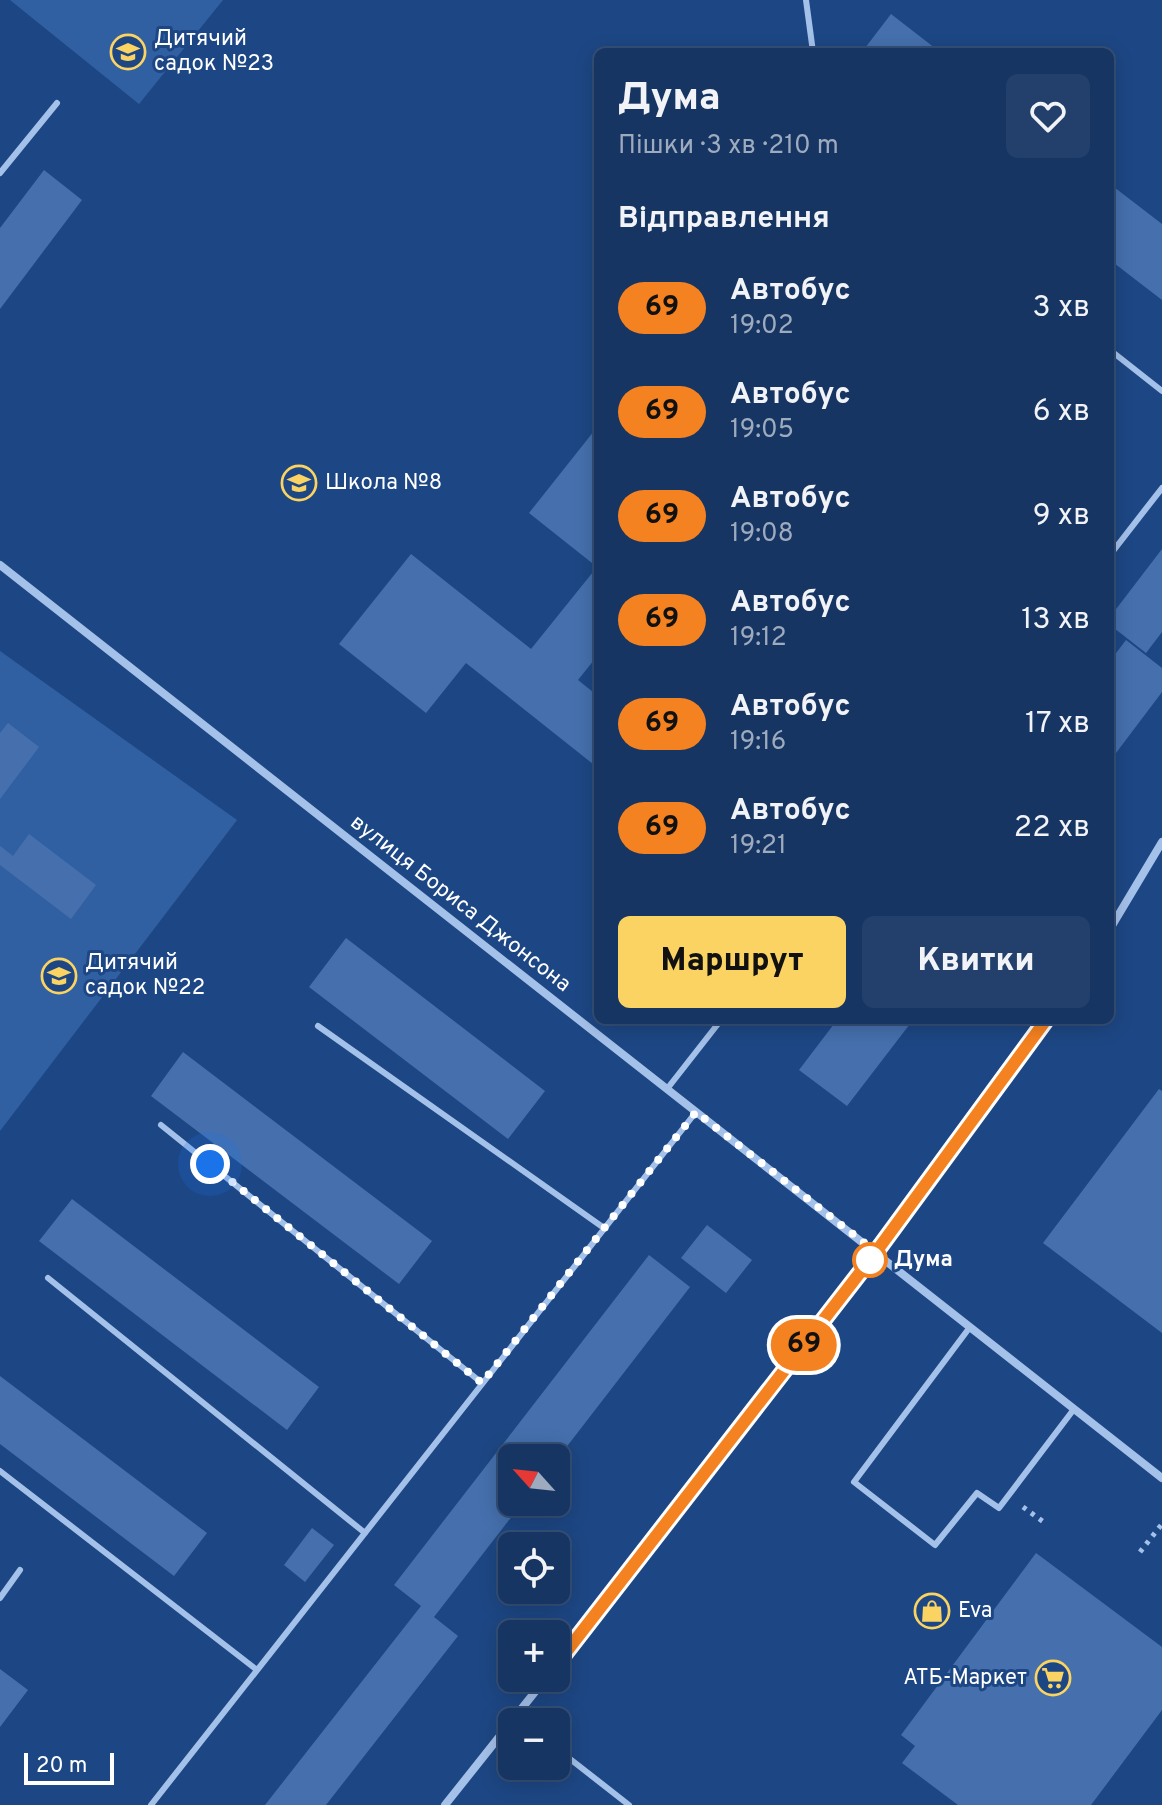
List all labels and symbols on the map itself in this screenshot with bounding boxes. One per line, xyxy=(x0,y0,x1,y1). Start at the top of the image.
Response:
place label: Дитячий садок №23 xyxy=(154,26,274,78)
school or university icon: Дитячий садок №23 xyxy=(109,33,147,71)
school or university icon: Школа №8 xyxy=(280,464,318,502)
place label: Школа №8 xyxy=(325,470,442,497)
street label: вулиця Бориса Джонсона xyxy=(344,809,576,999)
place label: Дитячий садок №22 xyxy=(85,950,205,1002)
school or university icon: Дитячий садок №22 xyxy=(40,957,78,995)
your location xyxy=(190,1144,230,1184)
marker: Дума xyxy=(853,1243,887,1277)
place label: Дума xyxy=(894,1247,953,1274)
line badge: 69 xyxy=(768,1319,840,1371)
north arrow xyxy=(498,1444,570,1516)
shop icon: Eva xyxy=(913,1592,951,1630)
place label: Eva xyxy=(958,1598,992,1625)
supermarket icon: АТБ-Маркет xyxy=(1034,1659,1072,1697)
place label: АТБ-Маркет xyxy=(903,1665,1027,1692)
scale bar xyxy=(24,1749,114,1785)

